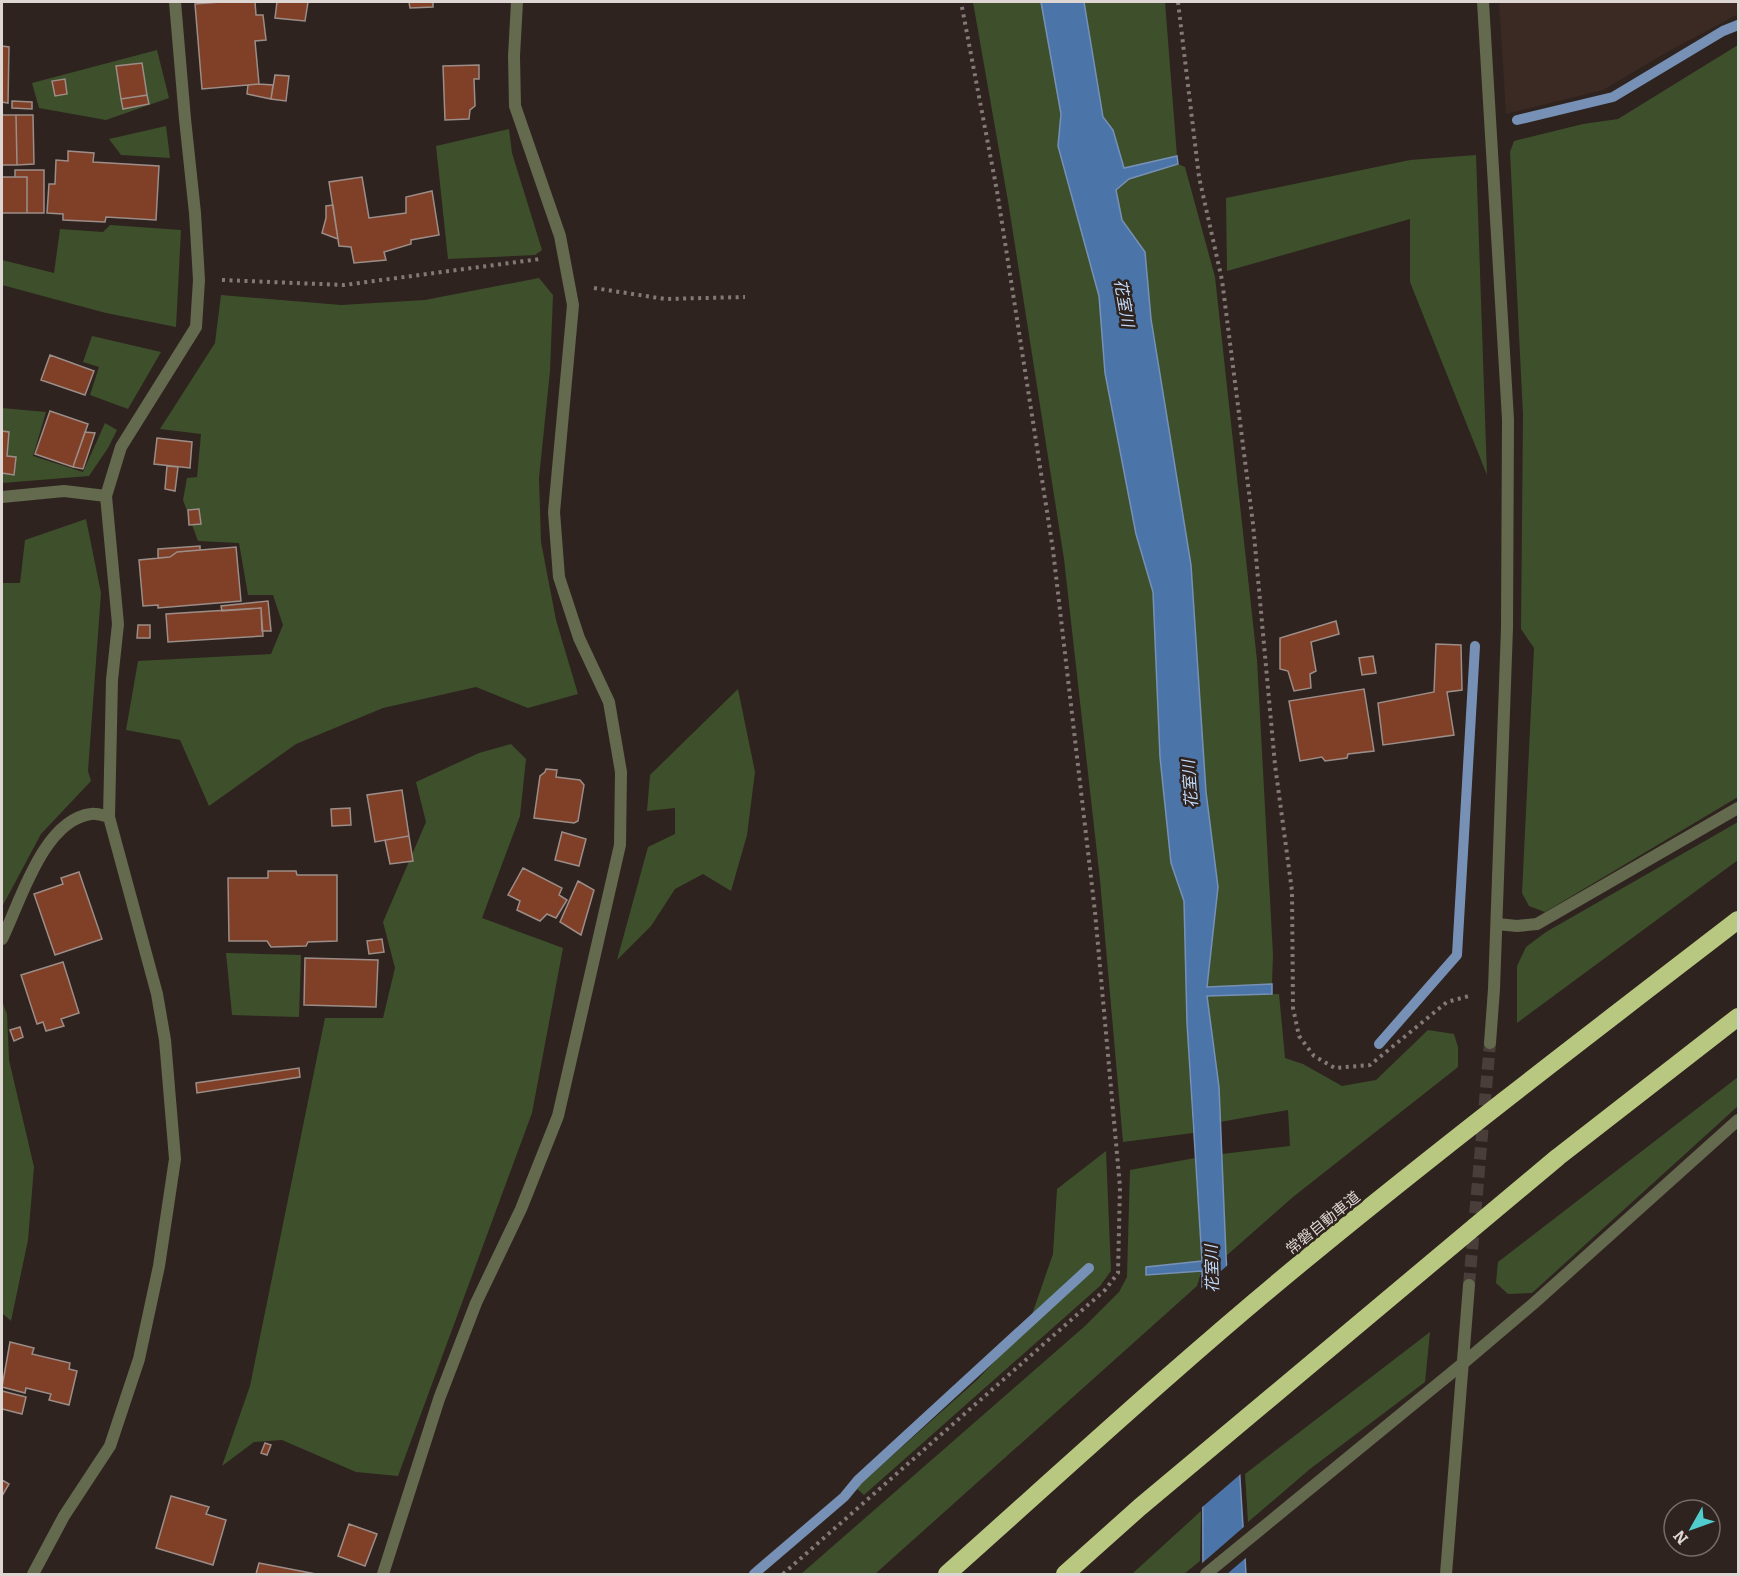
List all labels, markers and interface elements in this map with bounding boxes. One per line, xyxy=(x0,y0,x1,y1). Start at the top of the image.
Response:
water label: 花室川 xyxy=(1110,278,1138,330)
water label: 花室川 xyxy=(1179,757,1201,809)
street label: 常磐自動車道 xyxy=(1282,1188,1364,1258)
water label: 花室川 xyxy=(1202,1243,1222,1293)
north arrow xyxy=(1662,1498,1722,1558)
text: N xyxy=(1670,1526,1692,1548)

